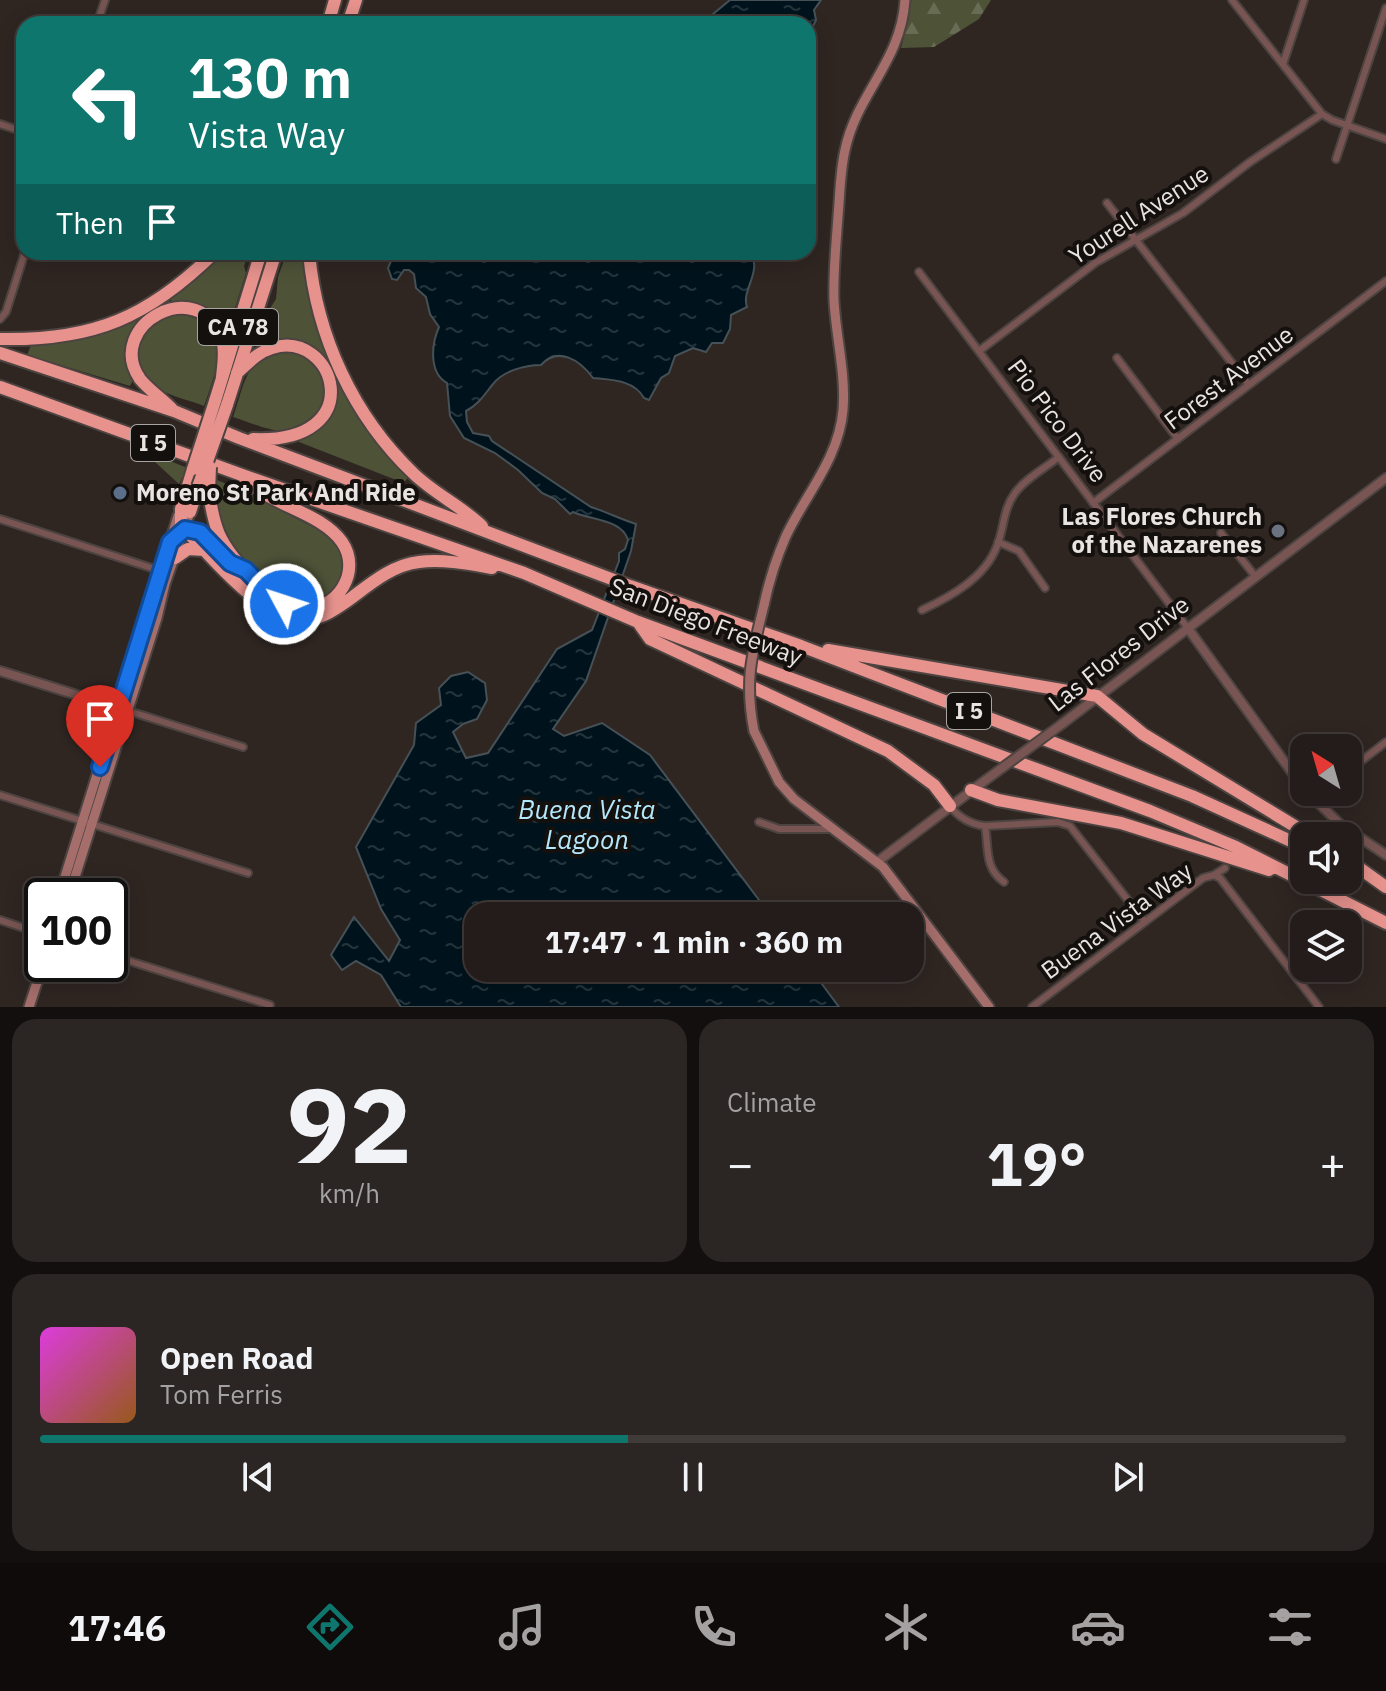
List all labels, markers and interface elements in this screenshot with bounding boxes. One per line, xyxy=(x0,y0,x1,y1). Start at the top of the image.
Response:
text: 130 m xyxy=(188,41,352,113)
icon: left xyxy=(56,48,160,152)
text: Vista Way xyxy=(188,111,345,158)
street label: Yourell Avenue xyxy=(1062,157,1215,271)
icon: arrive xyxy=(140,200,184,244)
text: Then xyxy=(56,203,124,242)
road number: CA 78 xyxy=(198,309,278,345)
street label: Forest Avenue xyxy=(1157,318,1299,436)
street label: Pio Pico Drive xyxy=(1001,352,1115,489)
road number: I 5 xyxy=(131,425,175,461)
place label: Moreno St Park And Ride xyxy=(136,476,416,508)
marker: Moreno St Park And Ride xyxy=(111,484,129,502)
place label: Las Flores Church of the Nazarenes xyxy=(1062,500,1262,560)
marker: Las Flores Church of the Nazarenes xyxy=(1269,522,1287,540)
position arrow xyxy=(242,562,326,646)
street label: San Diego Freeway xyxy=(606,570,807,673)
street label: Las Flores Drive xyxy=(1041,588,1195,718)
pin xyxy=(66,685,134,767)
road number: I 5 xyxy=(947,693,991,729)
icon: arrive xyxy=(78,697,122,741)
north arrow xyxy=(1290,734,1362,806)
map controls xyxy=(1290,734,1362,982)
water label: Buena Vista Lagoon xyxy=(518,792,656,856)
button: sound xyxy=(1290,822,1362,894)
street label: Buena Vista Way xyxy=(1034,854,1198,986)
speed limit sign: 100 xyxy=(24,878,128,982)
button: layers xyxy=(1290,910,1362,982)
text: 17:47 · 1 min · 360 m xyxy=(545,922,843,961)
text: 92 xyxy=(287,1056,412,1192)
text: Climate xyxy=(727,1085,817,1119)
text: 19° xyxy=(986,1124,1087,1203)
text: − xyxy=(727,1135,753,1192)
text: + xyxy=(1320,1135,1346,1192)
text: km/h xyxy=(319,1176,380,1210)
text: Open Road xyxy=(160,1338,313,1377)
text: Tom Ferris xyxy=(160,1377,283,1411)
icon: previous xyxy=(236,1455,280,1499)
icon: pause xyxy=(671,1455,715,1499)
icon: next xyxy=(1106,1455,1150,1499)
icon: directions xyxy=(302,1599,358,1655)
icon: music xyxy=(494,1599,550,1655)
icon: phone xyxy=(686,1599,742,1655)
icon: climate xyxy=(878,1599,934,1655)
icon: car xyxy=(1070,1599,1126,1655)
icon: filters xyxy=(1262,1599,1318,1655)
text: 17:46 xyxy=(68,1604,166,1651)

